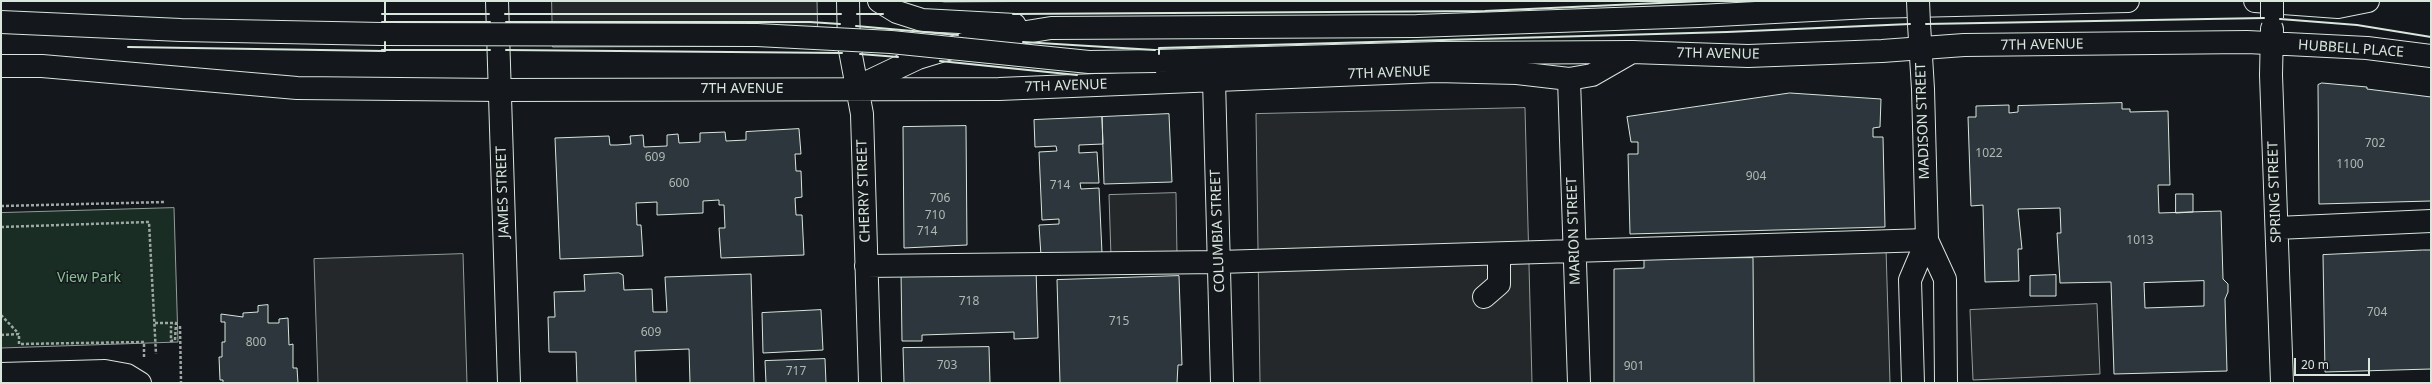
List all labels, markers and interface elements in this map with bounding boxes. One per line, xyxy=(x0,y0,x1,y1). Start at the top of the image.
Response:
street label: 7TH AVENUE xyxy=(2000,36,2084,54)
street label: HUBBELL PLACE xyxy=(2298,37,2404,61)
street label: 7TH AVENUE xyxy=(1676,45,1760,63)
street label: MADISON STREET xyxy=(1913,62,1933,180)
street label: 7TH AVENUE xyxy=(1347,63,1431,83)
street label: 7TH AVENUE xyxy=(1024,76,1108,96)
street label: 7TH AVENUE xyxy=(700,81,784,97)
house number: 702 xyxy=(2365,137,2385,151)
street label: CHERRY STREET xyxy=(854,139,874,243)
street label: SPRING STREET xyxy=(2265,141,2285,243)
street label: JAMES STREET xyxy=(493,146,513,238)
house number: 1022 xyxy=(1975,147,2003,161)
house number: 609 xyxy=(645,151,665,165)
house number: 1100 xyxy=(2336,158,2364,172)
street label: COLUMBIA STREET xyxy=(1207,169,1229,293)
house number: 904 xyxy=(1746,170,1766,184)
house number: 600 xyxy=(669,177,689,191)
street label: MARION STREET xyxy=(1564,177,1584,285)
house number: 714 xyxy=(1050,179,1070,193)
house number: 706 xyxy=(930,192,950,206)
house number: 710 xyxy=(925,209,945,223)
house number: 714 xyxy=(917,225,937,239)
house number: 1013 xyxy=(2126,234,2154,248)
park label: View Park xyxy=(57,270,121,286)
house number: 718 xyxy=(959,295,979,309)
house number: 704 xyxy=(2367,306,2387,320)
house number: 715 xyxy=(1109,315,1129,329)
house number: 609 xyxy=(641,326,661,340)
house number: 800 xyxy=(246,336,266,350)
scale bar xyxy=(2296,350,2372,376)
text: 20 m xyxy=(2301,356,2329,373)
house number: 703 xyxy=(937,359,957,373)
house number: 901 xyxy=(1624,360,1644,374)
house number: 717 xyxy=(786,365,806,379)

